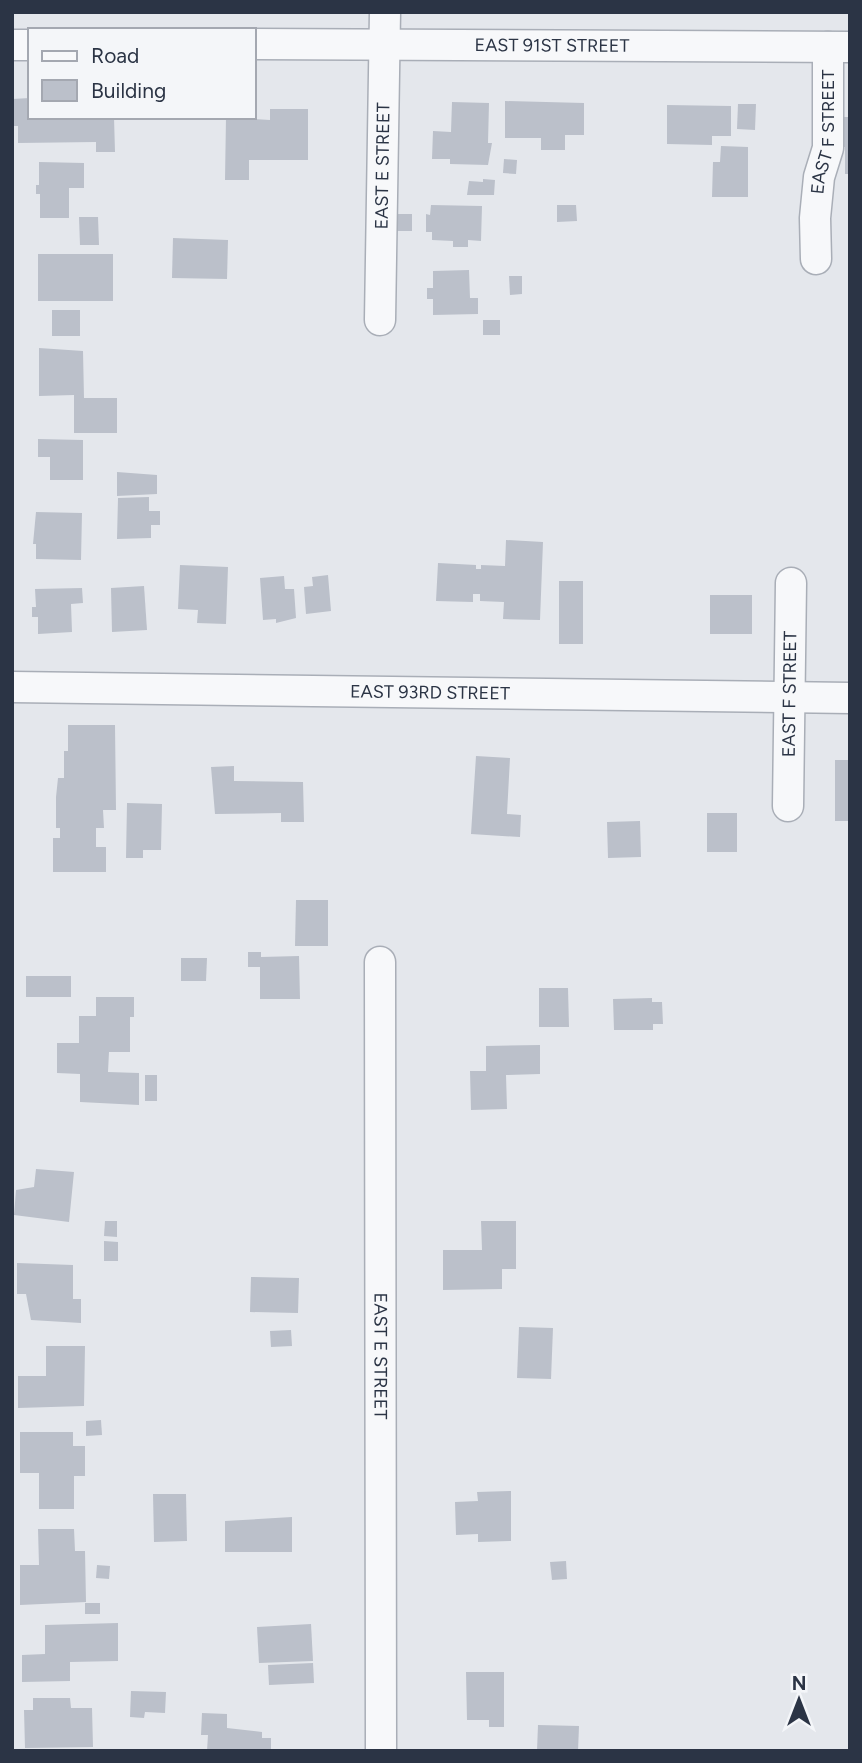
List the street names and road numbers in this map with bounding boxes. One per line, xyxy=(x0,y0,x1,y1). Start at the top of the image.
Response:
street label: EAST 91ST STREET xyxy=(474,34,630,57)
street label: EAST F STREET xyxy=(806,69,839,195)
street label: EAST E STREET xyxy=(370,102,395,230)
street label: EAST F STREET xyxy=(778,631,801,757)
street label: EAST 93RD STREET xyxy=(350,680,510,705)
street label: EAST E STREET xyxy=(369,1293,392,1420)

